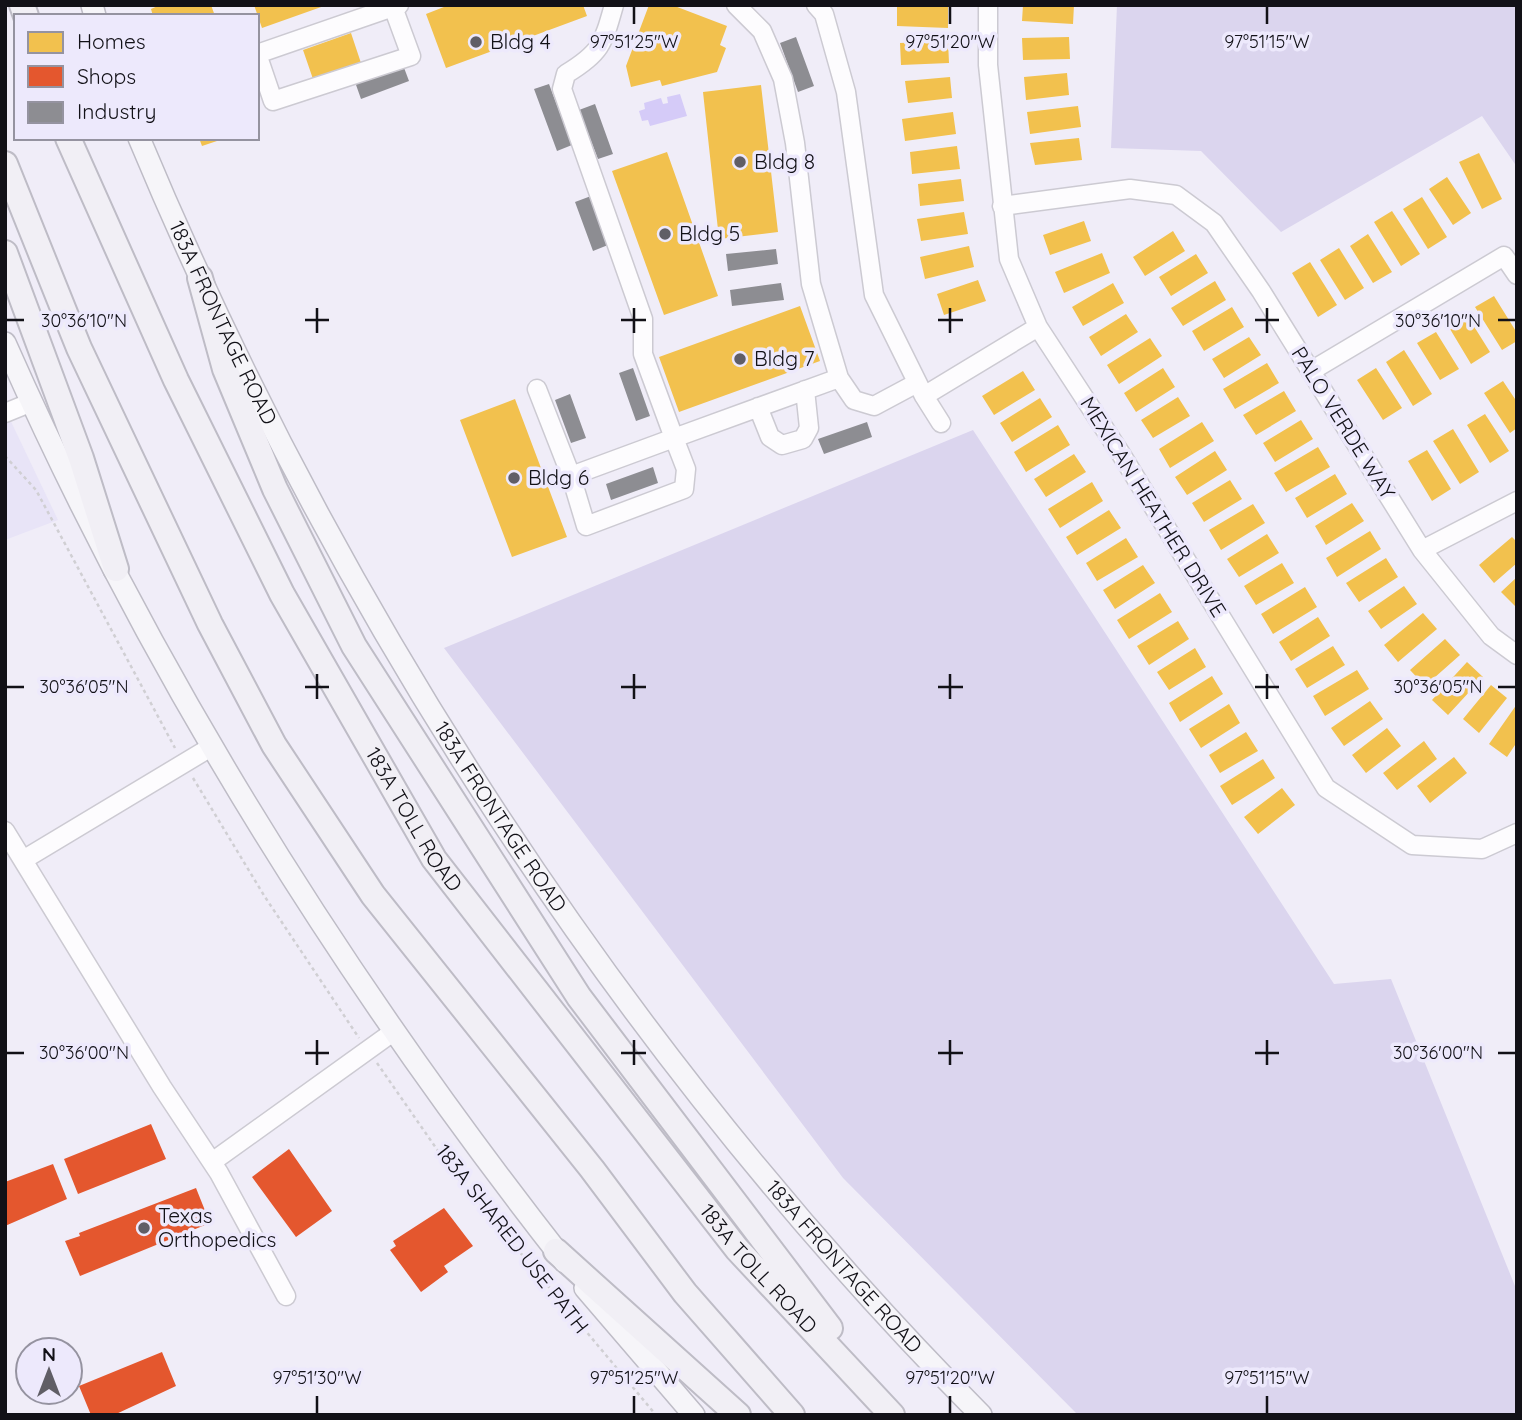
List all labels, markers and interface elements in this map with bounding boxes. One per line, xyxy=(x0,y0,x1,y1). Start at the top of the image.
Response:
legend xyxy=(14,14,259,140)
text: Homes xyxy=(77,28,146,54)
place label: Bldg 4 xyxy=(490,28,551,54)
text: 97°51'25"W xyxy=(590,30,678,53)
text: 97°51'20"W xyxy=(905,30,995,53)
text: 97°51'15"W xyxy=(1224,30,1310,53)
marker: Bldg 4 xyxy=(468,34,484,50)
text: Shops xyxy=(77,63,136,89)
text: Industry xyxy=(77,98,156,124)
place label: Bldg 8 xyxy=(754,148,815,174)
marker: Bldg 8 xyxy=(732,154,748,170)
street label: 183A FRONTAGE ROAD xyxy=(164,217,283,429)
place label: Bldg 5 xyxy=(679,220,740,246)
marker: Bldg 5 xyxy=(657,226,673,242)
text: 30°36'10"N xyxy=(41,309,127,332)
text: 30°36'10"N xyxy=(1395,309,1481,332)
street label: PALO VERDE WAY xyxy=(1286,341,1401,504)
place label: Bldg 7 xyxy=(754,345,815,371)
marker: Bldg 7 xyxy=(732,351,748,367)
street label: MEXICAN HEATHER DRIVE xyxy=(1075,391,1232,621)
place label: Bldg 6 xyxy=(528,464,589,490)
marker: Bldg 6 xyxy=(506,470,522,486)
text: 30°36'05"N xyxy=(39,675,129,698)
text: 30°36'05"N xyxy=(1393,675,1483,698)
street label: 183A FRONTAGE ROAD xyxy=(429,716,573,916)
street label: 183A TOLL ROAD xyxy=(361,742,468,896)
text: 30°36'00"N xyxy=(39,1041,129,1064)
text: 30°36'00"N xyxy=(1393,1041,1483,1064)
street label: 183A SHARED USE PATH xyxy=(431,1139,595,1338)
street label: 183A FRONTAGE ROAD xyxy=(761,1174,928,1358)
street label: 183A TOLL ROAD xyxy=(695,1198,823,1338)
place label: Texas Orthopedics xyxy=(158,1202,276,1252)
marker: Texas Orthopedics xyxy=(136,1220,152,1236)
north arrow xyxy=(14,1336,84,1406)
text: N xyxy=(42,1342,56,1366)
text: 97°51'30"W xyxy=(272,1366,362,1389)
text: 97°51'25"W xyxy=(590,1366,678,1389)
text: 97°51'20"W xyxy=(905,1366,995,1389)
text: 97°51'15"W xyxy=(1224,1366,1310,1389)

